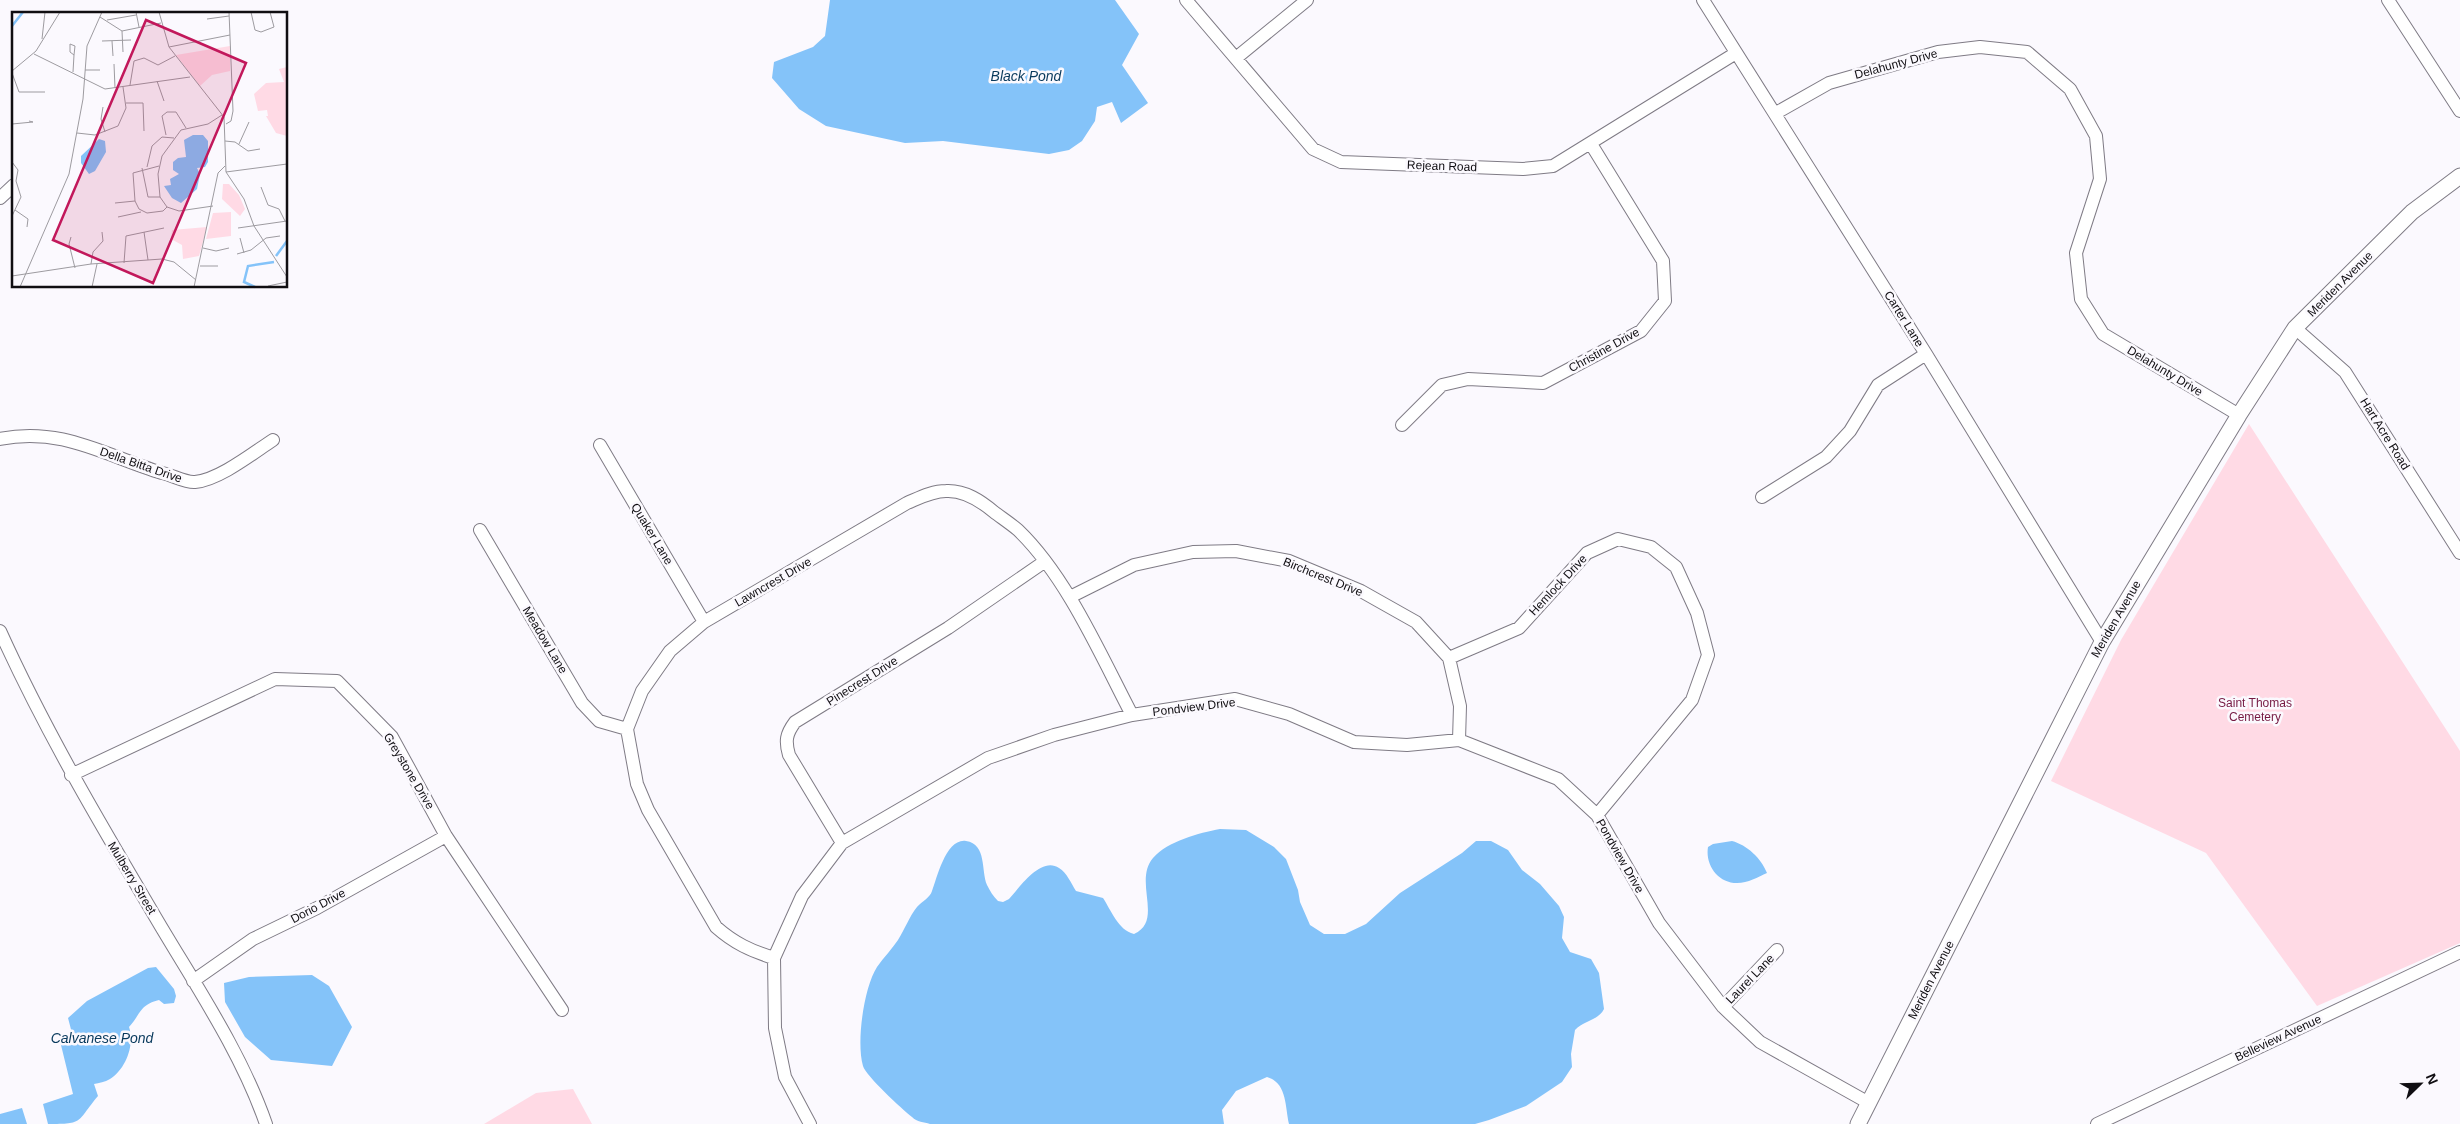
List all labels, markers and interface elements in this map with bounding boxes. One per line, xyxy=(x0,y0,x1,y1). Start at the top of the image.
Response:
inset map xyxy=(12,12,288,288)
street label: Delahunty Drive xyxy=(1853,46,1939,82)
water label: Black Pond xyxy=(991,68,1063,84)
street label: Rejean Road xyxy=(1407,158,1477,174)
street label: Meriden Avenue xyxy=(2304,248,2376,320)
street label: Carter Lane xyxy=(1881,288,1927,350)
street label: Christine Drive xyxy=(1566,325,1642,375)
street label: Delahunty Drive xyxy=(2125,343,2205,399)
street label: Hart Acre Road xyxy=(2357,396,2413,472)
street label: Della Bitta Drive xyxy=(98,444,184,486)
street label: Quaker Lane xyxy=(628,501,676,568)
street label: Hemlock Drive xyxy=(1526,551,1590,618)
street label: Lawncrest Drive xyxy=(732,554,814,610)
street label: Birchcrest Drive xyxy=(1281,555,1365,599)
street label: Meriden Avenue xyxy=(2088,578,2144,660)
street label: Meadow Lane xyxy=(520,604,571,676)
street label: Pinecrest Drive xyxy=(824,653,900,708)
street label: Pondview Drive xyxy=(1152,695,1237,719)
park label: Saint Thomas Cemetery xyxy=(2218,696,2292,724)
street label: Greystone Drive xyxy=(381,730,437,812)
street label: Pondview Drive xyxy=(1593,816,1647,896)
street label: Mulberry Street xyxy=(105,839,159,917)
street label: Dorio Drive xyxy=(288,886,348,926)
street label: Meriden Avenue xyxy=(1905,938,1957,1022)
street label: Laurel Lane xyxy=(1723,951,1777,1007)
street label: Belleview Avenue xyxy=(2233,1012,2324,1064)
water label: Calvanese Pond xyxy=(51,1030,155,1046)
north arrow xyxy=(2395,1059,2445,1109)
text: N xyxy=(2423,1071,2441,1087)

